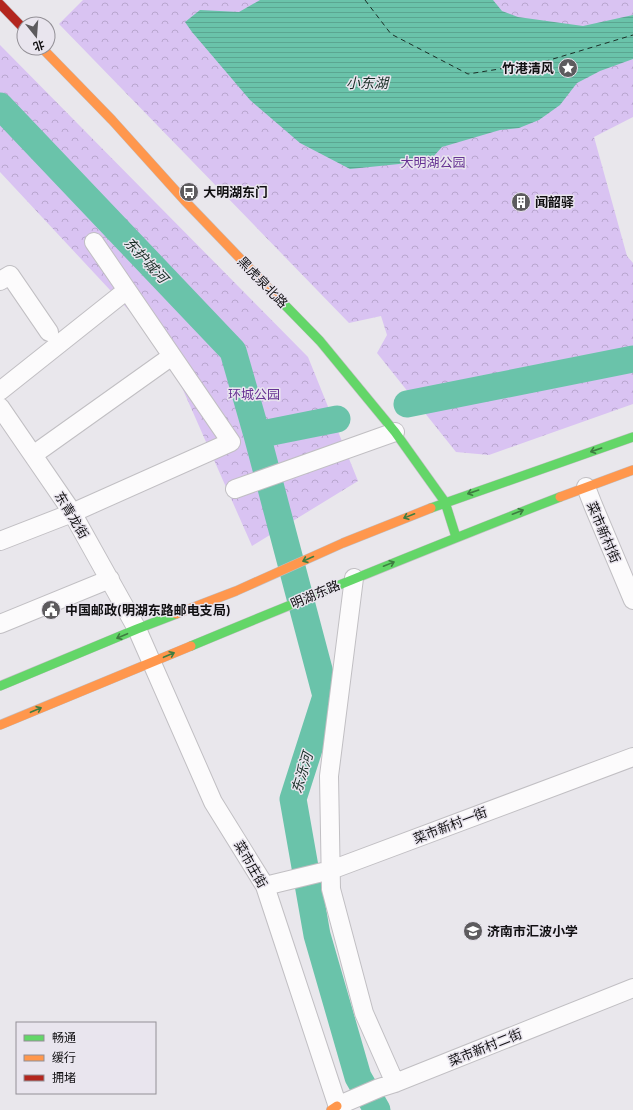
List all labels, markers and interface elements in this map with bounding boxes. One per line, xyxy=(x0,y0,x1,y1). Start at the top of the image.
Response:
north arrow xyxy=(16,16,56,56)
text: 北 xyxy=(31,36,46,53)
place icon: 竹港清风 xyxy=(557,57,579,79)
place label: 竹港清风 xyxy=(502,61,554,78)
water label: 小东湖 xyxy=(346,76,390,93)
park label: 大明湖公园 xyxy=(400,156,466,172)
bus stop icon: 大明湖东门 xyxy=(178,181,200,203)
place label: 大明湖东门 xyxy=(203,185,268,202)
building icon: 闻韶驿 xyxy=(510,191,532,213)
place label: 闻韶驿 xyxy=(535,195,574,212)
water label: 东护城河 xyxy=(120,235,172,289)
street label: 黑虎泉北路 xyxy=(233,254,291,312)
park label: 环城公园 xyxy=(228,388,280,404)
one-way arrow xyxy=(590,446,602,454)
street label: 东青龙街 xyxy=(50,489,91,542)
one-way arrow xyxy=(467,489,480,496)
street label: 菜市新村街 xyxy=(582,499,623,566)
one-way arrow xyxy=(512,508,524,516)
one-way arrow xyxy=(403,513,415,521)
one-way arrow xyxy=(302,556,314,563)
one-way arrow xyxy=(382,559,394,567)
street label: 明湖东路 xyxy=(289,578,343,613)
public building icon: 中国邮政(明湖东路邮电支局) xyxy=(40,599,62,621)
place label: 中国邮政(明湖东路邮电支局) xyxy=(65,603,231,620)
one-way arrow xyxy=(116,632,128,640)
one-way arrow xyxy=(162,651,174,658)
one-way arrow xyxy=(30,706,42,714)
water label: 东泺河 xyxy=(289,748,319,796)
street label: 菜市新村一街 xyxy=(411,804,490,848)
street label: 菜市庄街 xyxy=(229,838,270,892)
school or university icon: 济南市汇波小学 xyxy=(462,920,484,942)
place label: 济南市汇波小学 xyxy=(487,924,578,941)
legend xyxy=(16,1022,156,1094)
street label: 菜市新村二街 xyxy=(446,1026,525,1071)
text: 畅通 xyxy=(52,1031,76,1047)
text: 缓行 xyxy=(52,1051,76,1067)
text: 拥堵 xyxy=(52,1071,76,1087)

